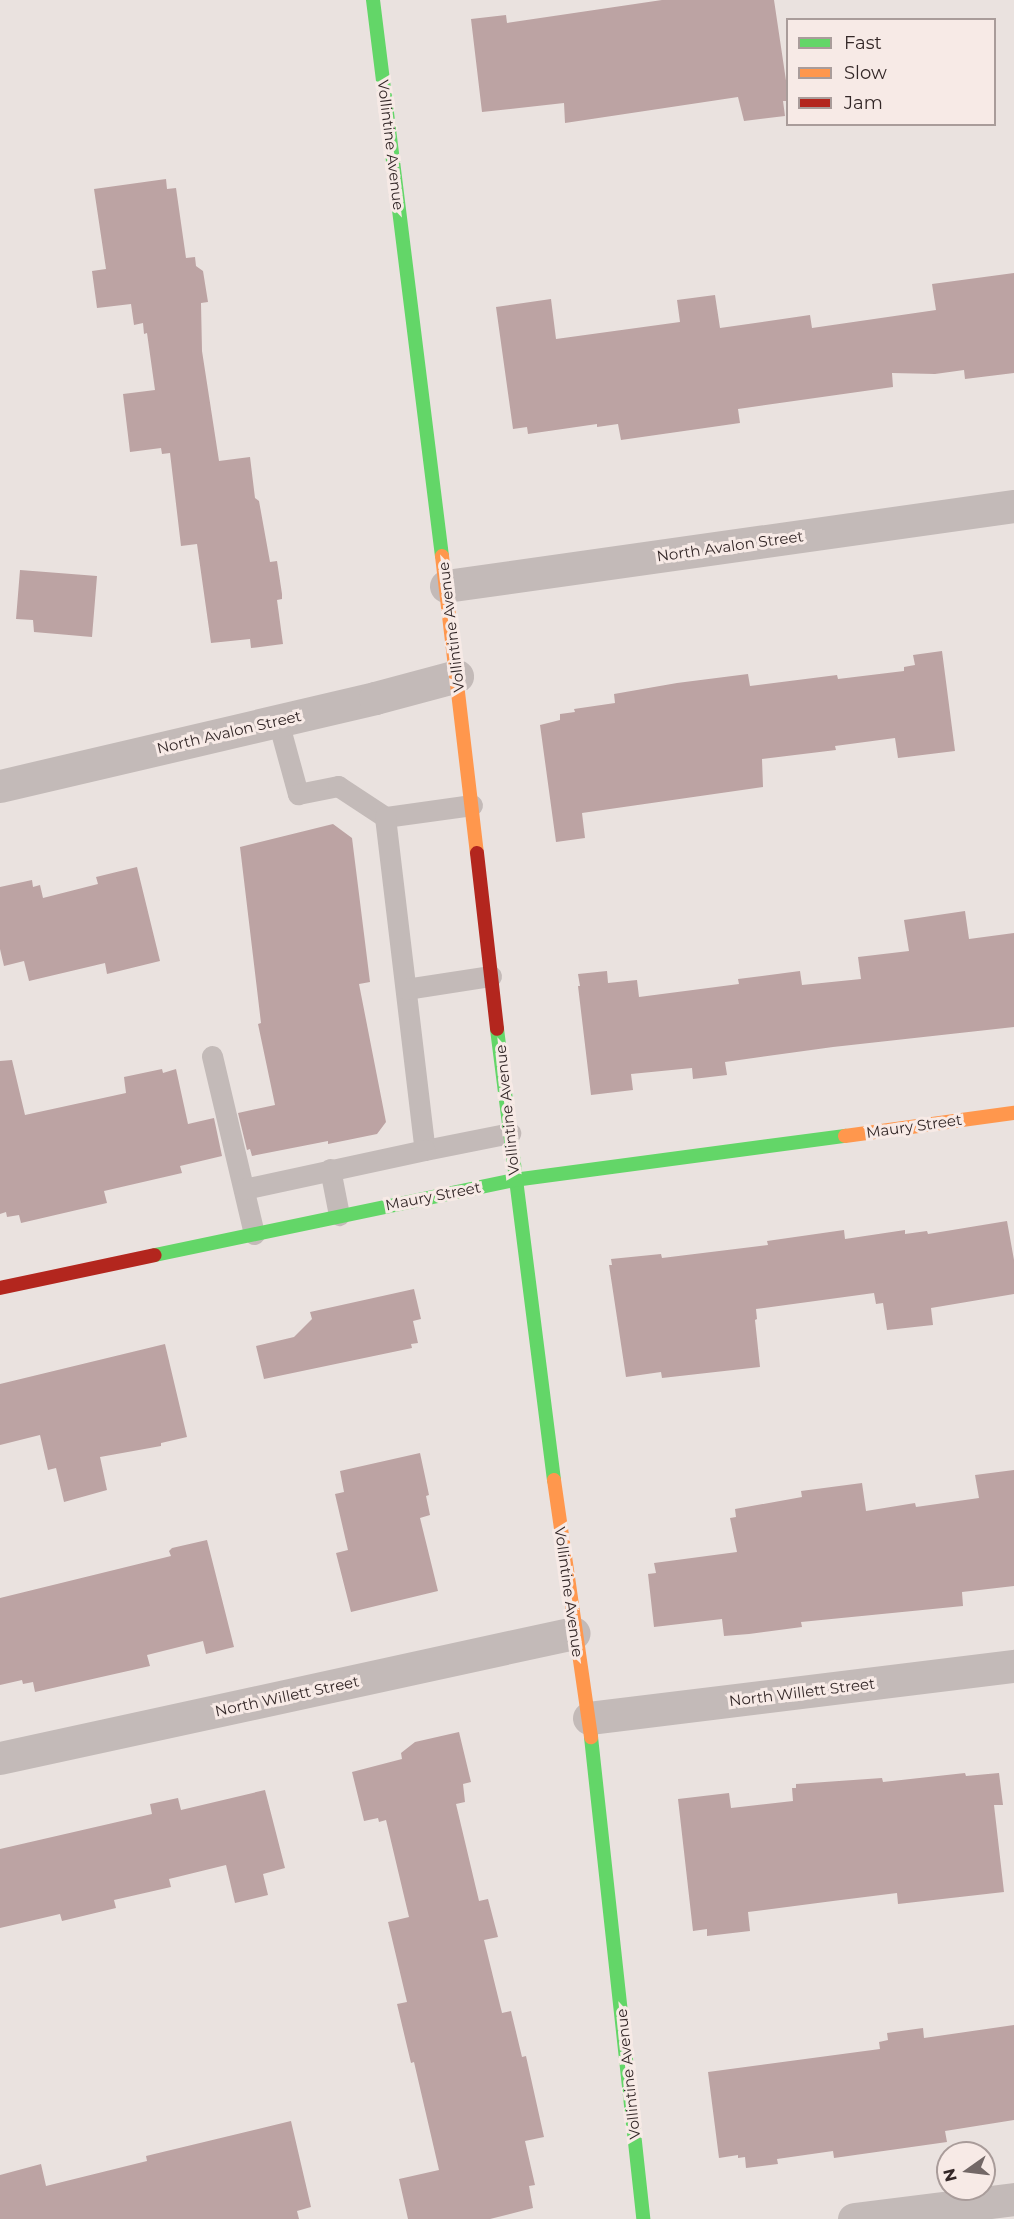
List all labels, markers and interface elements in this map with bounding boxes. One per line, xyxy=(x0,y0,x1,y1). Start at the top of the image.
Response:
legend xyxy=(786,18,996,126)
text: Fast xyxy=(844,32,882,54)
text: Slow xyxy=(844,62,887,84)
street label: Vollintine Avenue xyxy=(374,79,408,211)
text: Jam xyxy=(844,92,883,114)
street label: North Avalon Street xyxy=(656,527,804,565)
street label: Vollintine Avenue xyxy=(434,561,468,693)
street label: North Avalon Street xyxy=(155,707,303,757)
street label: Vollintine Avenue xyxy=(491,1044,523,1176)
street label: Maury Street xyxy=(865,1110,963,1142)
street label: Maury Street xyxy=(384,1178,482,1214)
street label: Vollintine Avenue xyxy=(551,1526,587,1658)
street label: North Willett Street xyxy=(213,1672,361,1720)
street label: North Willett Street xyxy=(728,1674,876,1710)
street label: Vollintine Avenue xyxy=(612,2008,644,2140)
north arrow xyxy=(936,2141,996,2201)
text: N xyxy=(939,2166,961,2184)

